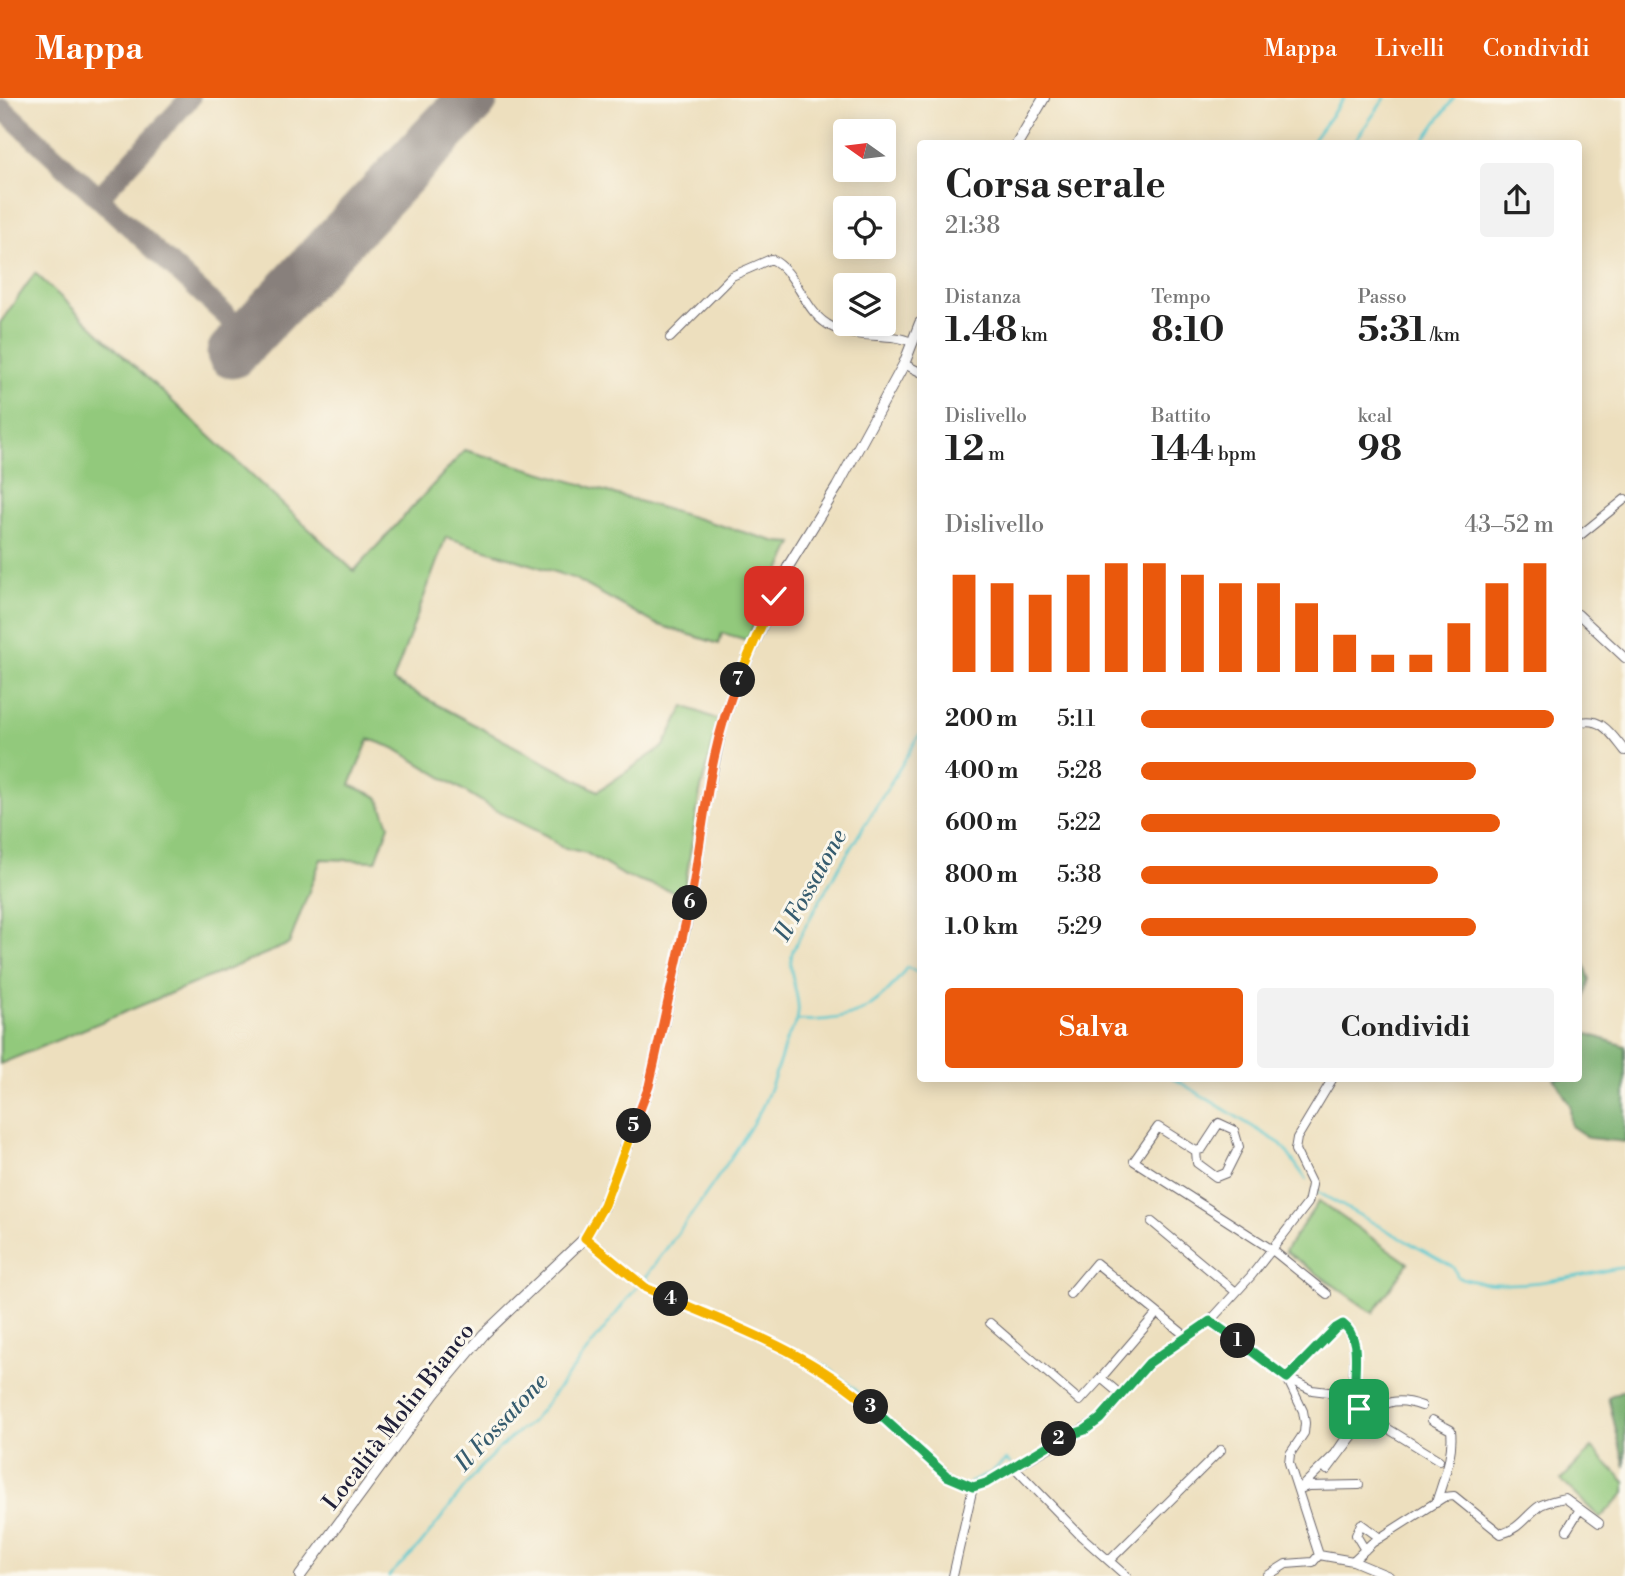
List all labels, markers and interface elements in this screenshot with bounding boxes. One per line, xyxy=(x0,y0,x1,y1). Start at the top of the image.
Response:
text: Mappa xyxy=(35,29,143,70)
text: Mappa xyxy=(1264,34,1337,64)
text: Livelli xyxy=(1375,34,1445,64)
text: Condividi xyxy=(1483,34,1590,64)
north arrow xyxy=(833,119,896,182)
map controls xyxy=(833,119,896,336)
text: Corsa serale xyxy=(945,162,1166,209)
button: share xyxy=(1480,163,1554,237)
button: locate xyxy=(833,196,896,259)
text: 21:38 xyxy=(945,212,1000,240)
button: layers xyxy=(833,273,896,336)
text: Distanza xyxy=(945,285,1021,309)
text: Tempo xyxy=(1151,285,1211,309)
text: Passo xyxy=(1358,285,1407,309)
text: 1.48 xyxy=(945,309,1017,352)
text: 8:10 xyxy=(1151,309,1224,352)
text: 5:31 xyxy=(1358,309,1426,352)
text: km xyxy=(1017,323,1048,347)
text: /km xyxy=(1426,323,1460,347)
text: Dislivello xyxy=(945,404,1027,428)
text: Battito xyxy=(1151,404,1211,428)
text: kcal xyxy=(1358,404,1392,428)
text: 12 xyxy=(945,428,984,471)
text: 144 xyxy=(1151,428,1214,471)
text: 98 xyxy=(1358,428,1402,471)
text: m xyxy=(984,442,1005,466)
text: bpm xyxy=(1214,442,1256,466)
text: Dislivello xyxy=(945,511,1044,539)
text: 43–52 m xyxy=(1465,511,1554,539)
pin xyxy=(744,566,804,626)
icon: check xyxy=(755,577,793,615)
pin: 7 xyxy=(720,662,756,698)
text: 7 xyxy=(732,667,743,691)
text: 200 m xyxy=(945,705,1017,733)
text: 5:11 xyxy=(1057,705,1095,733)
text: 400 m xyxy=(945,757,1018,785)
text: 5:28 xyxy=(1057,757,1102,785)
text: 600 m xyxy=(945,809,1018,837)
text: 5:22 xyxy=(1057,809,1101,837)
water label: Il Fossatone xyxy=(767,824,854,948)
text: 800 m xyxy=(945,861,1018,889)
text: 5:38 xyxy=(1057,861,1102,889)
pin: 6 xyxy=(672,886,708,920)
text: 6 xyxy=(684,890,695,914)
text: 1.0 km xyxy=(945,913,1018,941)
text: 5:29 xyxy=(1057,913,1102,941)
button: Salva xyxy=(945,988,1243,1068)
button: Condividi xyxy=(1257,988,1554,1068)
pin: 5 xyxy=(616,1108,652,1144)
text: 5 xyxy=(628,1113,639,1137)
pin: 4 xyxy=(654,1282,688,1316)
text: 4 xyxy=(664,1286,677,1310)
street label: Località Molin Bianco xyxy=(317,1317,481,1516)
pin: 1 xyxy=(1220,1324,1256,1358)
text: 1 xyxy=(1233,1328,1242,1352)
water label: Il Fossatone xyxy=(448,1367,555,1479)
pin xyxy=(1329,1379,1389,1439)
pin: 3 xyxy=(854,1390,888,1424)
icon: arrive xyxy=(1340,1390,1378,1428)
text: 3 xyxy=(865,1394,876,1418)
pin: 2 xyxy=(1042,1422,1076,1456)
text: 2 xyxy=(1053,1426,1064,1450)

